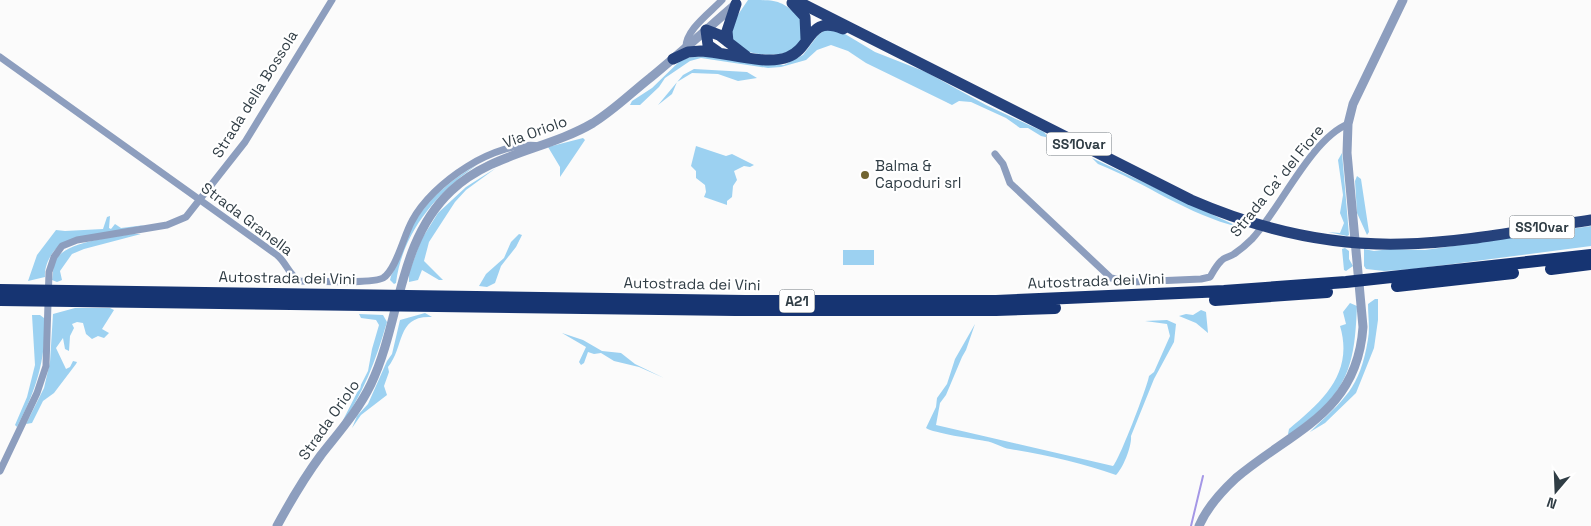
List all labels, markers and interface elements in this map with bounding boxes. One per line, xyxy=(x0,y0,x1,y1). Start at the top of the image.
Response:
street label: Strada della Bossola xyxy=(208,26,302,161)
street label: Via Oriolo xyxy=(500,111,570,152)
street label: Strada Ca' del Fiore xyxy=(1226,121,1328,241)
road number: SS10var xyxy=(1046,132,1112,156)
place label: Balma & Capoduri srl xyxy=(875,156,961,192)
marker: Balma & Capoduri srl xyxy=(859,169,871,181)
street label: Strada Granella xyxy=(198,178,297,260)
road number: SS10var xyxy=(1510,216,1574,238)
street label: Autostrada dei Vini xyxy=(218,267,356,288)
street label: Autostrada dei Vini xyxy=(1027,269,1165,292)
street label: Autostrada dei Vini xyxy=(623,273,761,294)
road number: A21 xyxy=(780,290,814,312)
street label: Strada Oriolo xyxy=(294,376,363,464)
north arrow xyxy=(1531,466,1581,516)
text: N xyxy=(1544,493,1559,513)

